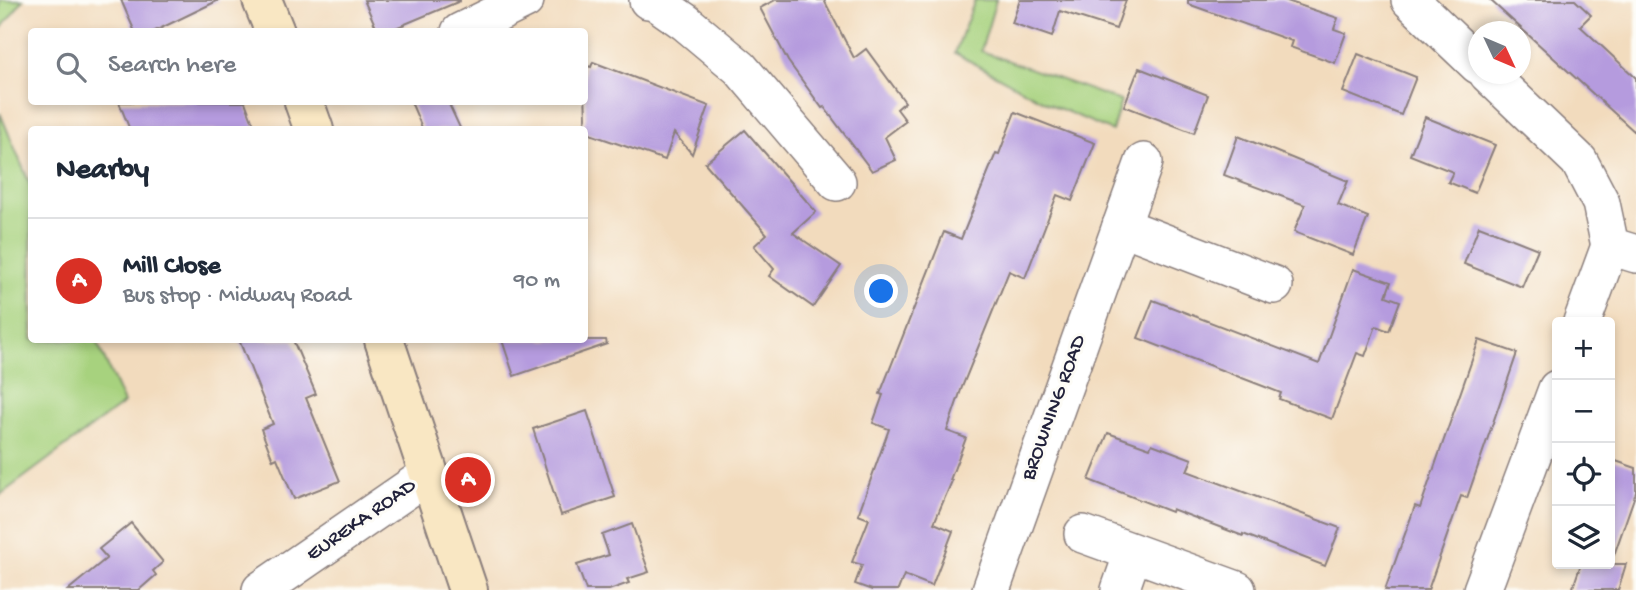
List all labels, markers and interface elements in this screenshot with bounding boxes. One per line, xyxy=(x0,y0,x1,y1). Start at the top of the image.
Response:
north arrow xyxy=(1468,21,1531,84)
search box xyxy=(28,28,588,105)
icon: search xyxy=(52,48,90,86)
text: Search here xyxy=(108,51,236,82)
text: Nearby xyxy=(56,154,149,189)
text: Mill Close xyxy=(123,252,221,283)
text: A xyxy=(72,268,86,295)
text: 90 m xyxy=(514,268,560,295)
your location xyxy=(864,274,898,308)
text: Bus stop · Midway Road xyxy=(123,283,351,310)
map controls xyxy=(1552,317,1615,569)
button: + xyxy=(1552,317,1615,380)
street label: BROWNING ROAD xyxy=(1017,332,1093,485)
button: − xyxy=(1552,380,1615,443)
button: locate xyxy=(1552,443,1615,506)
pin: A xyxy=(445,454,491,506)
street label: EUREKA ROAD xyxy=(302,474,422,568)
button: layers xyxy=(1552,506,1615,569)

